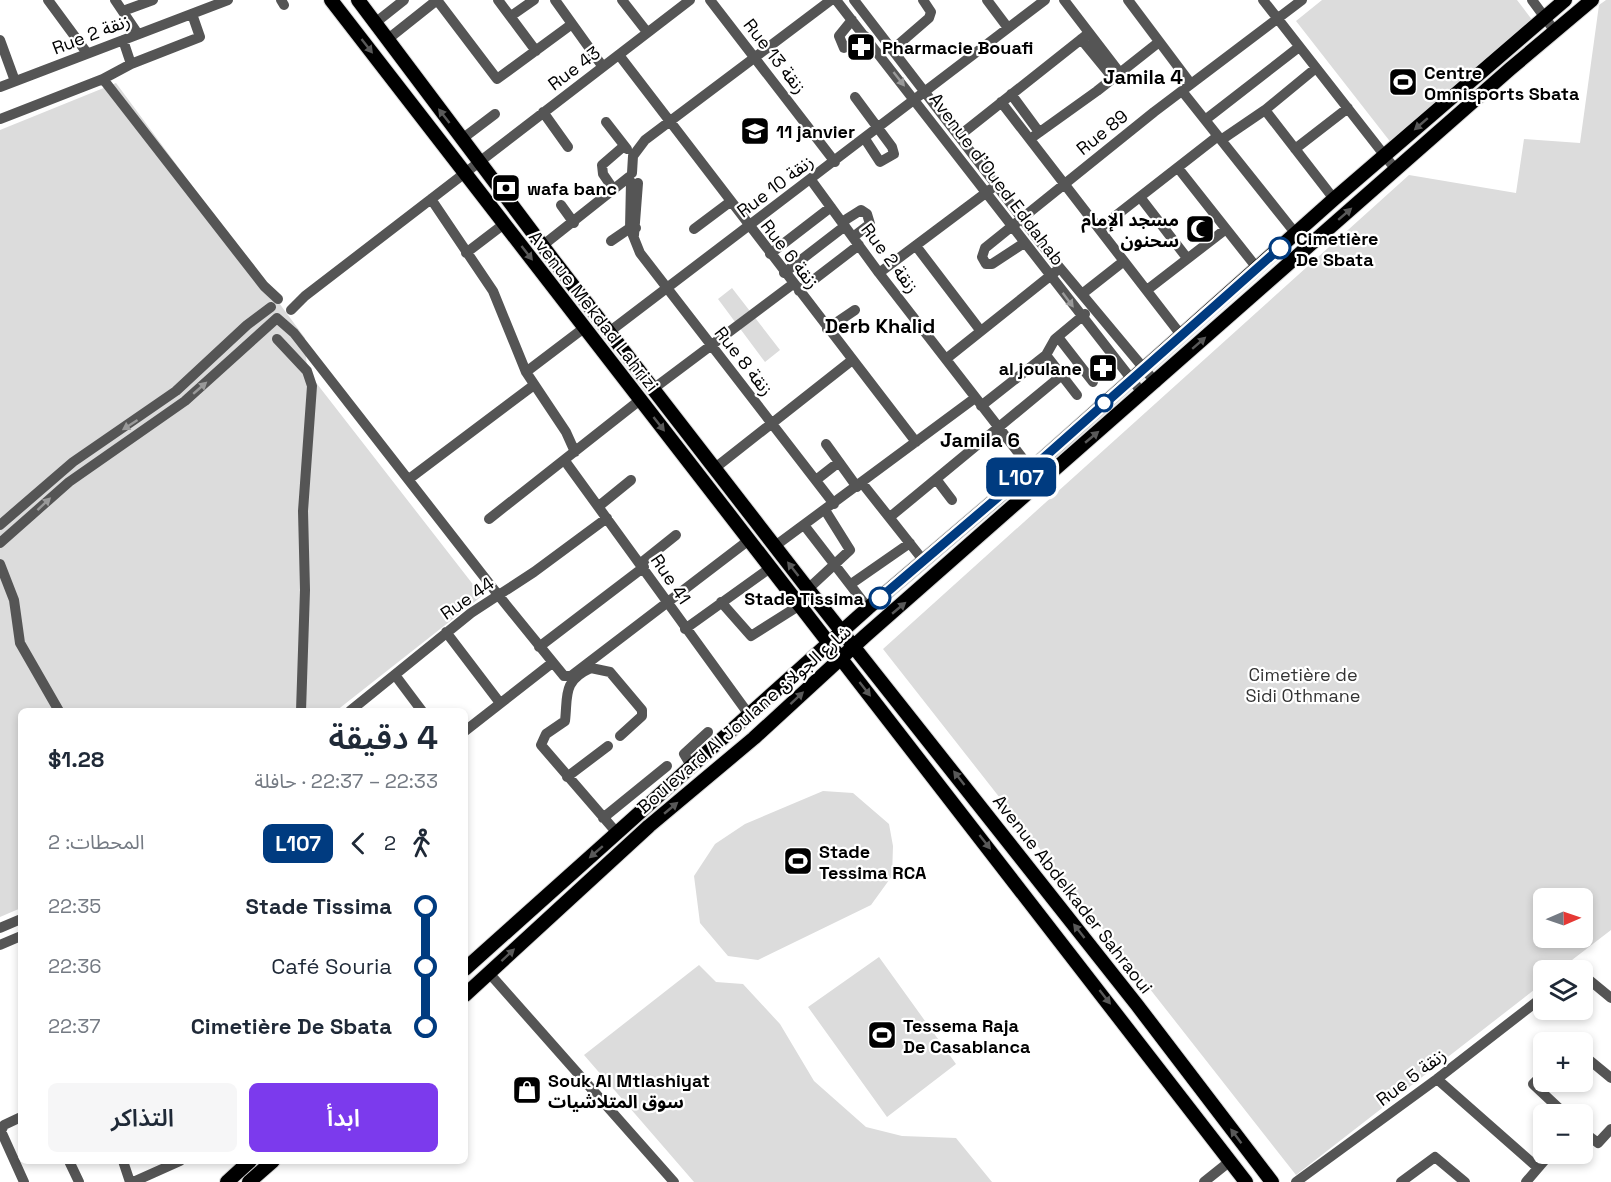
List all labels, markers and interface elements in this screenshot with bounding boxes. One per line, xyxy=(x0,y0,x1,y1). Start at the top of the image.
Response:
street label: Rue 2 زنقة xyxy=(49,9,133,59)
street label: Rue 13 زنقة xyxy=(738,14,812,98)
pharmacy icon: Pharmacie Bouafi xyxy=(845,31,877,63)
place label: Pharmacie Bouafi xyxy=(882,36,1033,59)
one-way arrow xyxy=(360,39,372,54)
street label: Rue 43 xyxy=(543,41,605,95)
place label: Centre Omnisports Sbata xyxy=(1424,61,1580,105)
district label: Jamila 4 xyxy=(1103,64,1183,90)
sports icon: Centre Omnisports Sbata xyxy=(1387,66,1419,98)
one-way arrow xyxy=(892,71,904,86)
street label: Avenue d'Oued Eddahab xyxy=(924,88,1070,270)
street label: Rue 89 xyxy=(1071,104,1133,160)
one-way arrow xyxy=(438,108,450,124)
school or university icon: 11 janvier xyxy=(739,115,771,147)
one-way arrow xyxy=(1414,117,1429,130)
place label: 11 janvier xyxy=(776,120,855,143)
street label: Rue 10 زنقة xyxy=(732,150,818,222)
bank icon: wafa banc xyxy=(490,172,522,204)
place label: wafa banc xyxy=(527,177,617,200)
place label: مسجد الإمام سحنون xyxy=(1081,208,1179,252)
one-way arrow xyxy=(1337,208,1352,221)
mosque icon: مسجد الإمام سحنون xyxy=(1184,213,1216,245)
street label: Rue 6 زنقة xyxy=(756,215,824,293)
street label: Rue 2 زنقة xyxy=(856,218,924,298)
street label: Avenue Mekdad Lahrizi xyxy=(524,226,664,396)
place label: Cimetière De Sbata xyxy=(1296,227,1378,271)
marker: Cimetière De Sbata xyxy=(1269,237,1291,259)
one-way arrow xyxy=(520,246,532,261)
one-way arrow xyxy=(1062,292,1074,308)
district label: Derb Khalid xyxy=(825,313,935,339)
street label: Rue 8 زنقة xyxy=(710,322,778,400)
one-way arrow xyxy=(1191,337,1206,350)
pharmacy icon: al joulane xyxy=(1087,352,1119,384)
place label: al joulane xyxy=(999,357,1082,380)
one-way arrow xyxy=(192,382,207,395)
unlabelled marker xyxy=(1095,394,1113,412)
one-way arrow xyxy=(652,416,665,432)
one-way arrow xyxy=(122,419,138,430)
district label: Jamila 6 xyxy=(940,427,1020,453)
one-way arrow xyxy=(1085,431,1100,444)
line badge: L107 xyxy=(979,458,1063,496)
text: L107 xyxy=(998,464,1044,491)
one-way arrow xyxy=(36,498,51,511)
street label: Rue 41 xyxy=(646,549,696,609)
one-way arrow xyxy=(786,561,799,577)
street label: Rue 44 xyxy=(436,571,498,625)
place label: Stade Tissima xyxy=(744,587,865,610)
marker: Stade Tissima xyxy=(869,587,891,609)
one-way arrow xyxy=(891,601,907,614)
street label: Boulevard Al Joulane شارع الجولان xyxy=(632,620,858,821)
park label: Cimetière de Sidi Othmane xyxy=(1246,663,1360,707)
one-way arrow xyxy=(859,681,871,696)
one-way arrow xyxy=(789,692,804,705)
text: 4 دقيقة xyxy=(329,717,438,759)
text: $1.28 xyxy=(48,745,104,773)
text: 22:33 – 22:37 · حافلة xyxy=(255,768,438,794)
one-way arrow xyxy=(952,770,965,786)
street label: Avenue Abdelkader Sahraoui xyxy=(988,790,1158,998)
one-way arrow xyxy=(663,802,679,815)
icon: back xyxy=(342,827,375,860)
icon: walk xyxy=(405,827,438,860)
text: المحطات: 2 xyxy=(48,829,144,855)
text: L107 xyxy=(275,830,321,857)
text: 2 xyxy=(384,830,396,856)
one-way arrow xyxy=(979,835,991,850)
place label: Stade Tessima RCA xyxy=(819,840,927,884)
one-way arrow xyxy=(588,845,604,858)
sports icon: Stade Tessima RCA xyxy=(782,845,814,877)
north arrow xyxy=(1533,888,1593,948)
map controls xyxy=(1533,888,1593,1164)
text: Stade Tissima xyxy=(246,892,392,920)
text: 22:35 xyxy=(48,893,101,919)
one-way arrow xyxy=(1073,923,1086,939)
one-way arrow xyxy=(501,949,515,963)
text: Café Souria xyxy=(271,952,392,980)
text: 22:36 xyxy=(48,953,102,979)
button: layers xyxy=(1533,960,1593,1020)
one-way arrow xyxy=(1098,989,1110,1004)
text: Cimetière De Sbata xyxy=(191,1012,392,1040)
text: 22:37 xyxy=(48,1013,101,1039)
place label: Tessema Raja De Casablanca xyxy=(903,1014,1031,1058)
sports icon: Tessema Raja De Casablanca xyxy=(866,1019,898,1051)
button: + xyxy=(1533,1032,1593,1092)
street label: Rue 5 زنقة xyxy=(1371,1043,1451,1111)
place label: Souk Al Mtlashiyat سوق المتلاشيات xyxy=(548,1069,710,1113)
shop icon: Souk Al Mtlashiyat سوق المتلاشيات xyxy=(511,1074,543,1106)
button: التذاكر xyxy=(48,1083,237,1152)
button: ابدأ xyxy=(249,1083,438,1152)
button: − xyxy=(1533,1104,1593,1164)
one-way arrow xyxy=(1231,1128,1243,1143)

